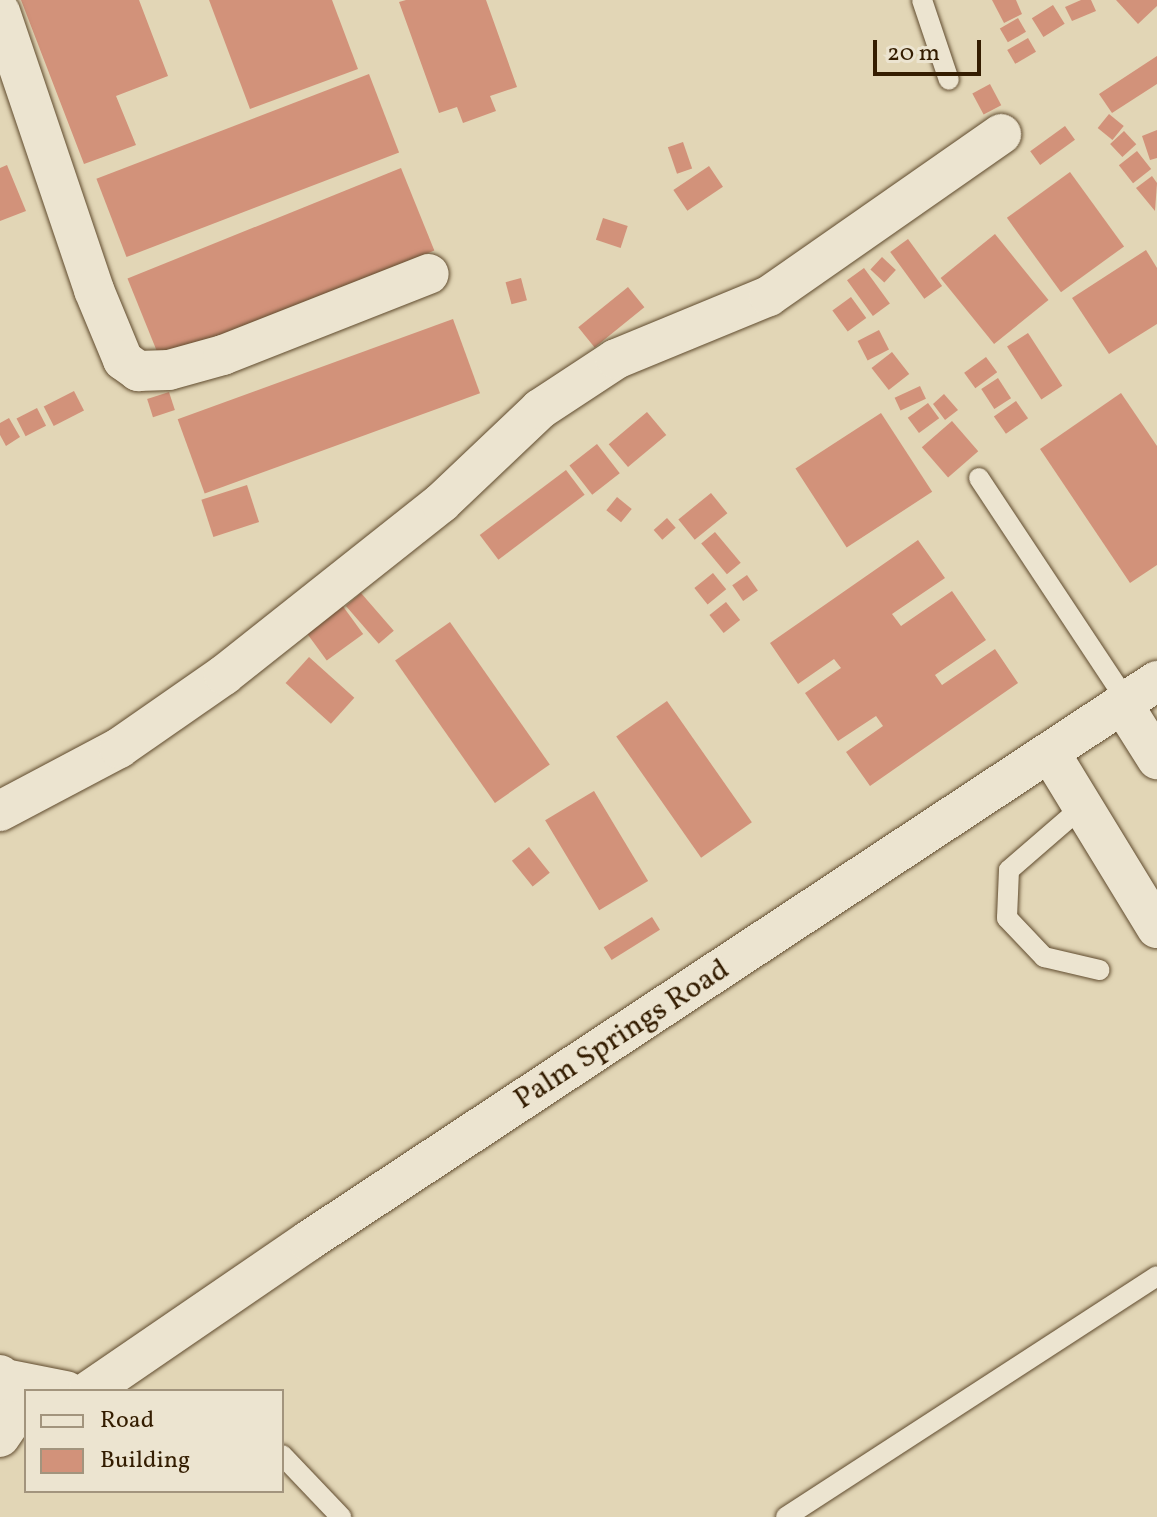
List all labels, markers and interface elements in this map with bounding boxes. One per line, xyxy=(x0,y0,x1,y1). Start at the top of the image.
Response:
scale bar xyxy=(877,24,985,74)
text: 20 m xyxy=(887,37,940,71)
street label: Palm Springs Road xyxy=(508,952,736,1118)
legend xyxy=(24,1389,284,1493)
text: Road xyxy=(100,1404,154,1438)
text: Building xyxy=(100,1444,190,1478)

